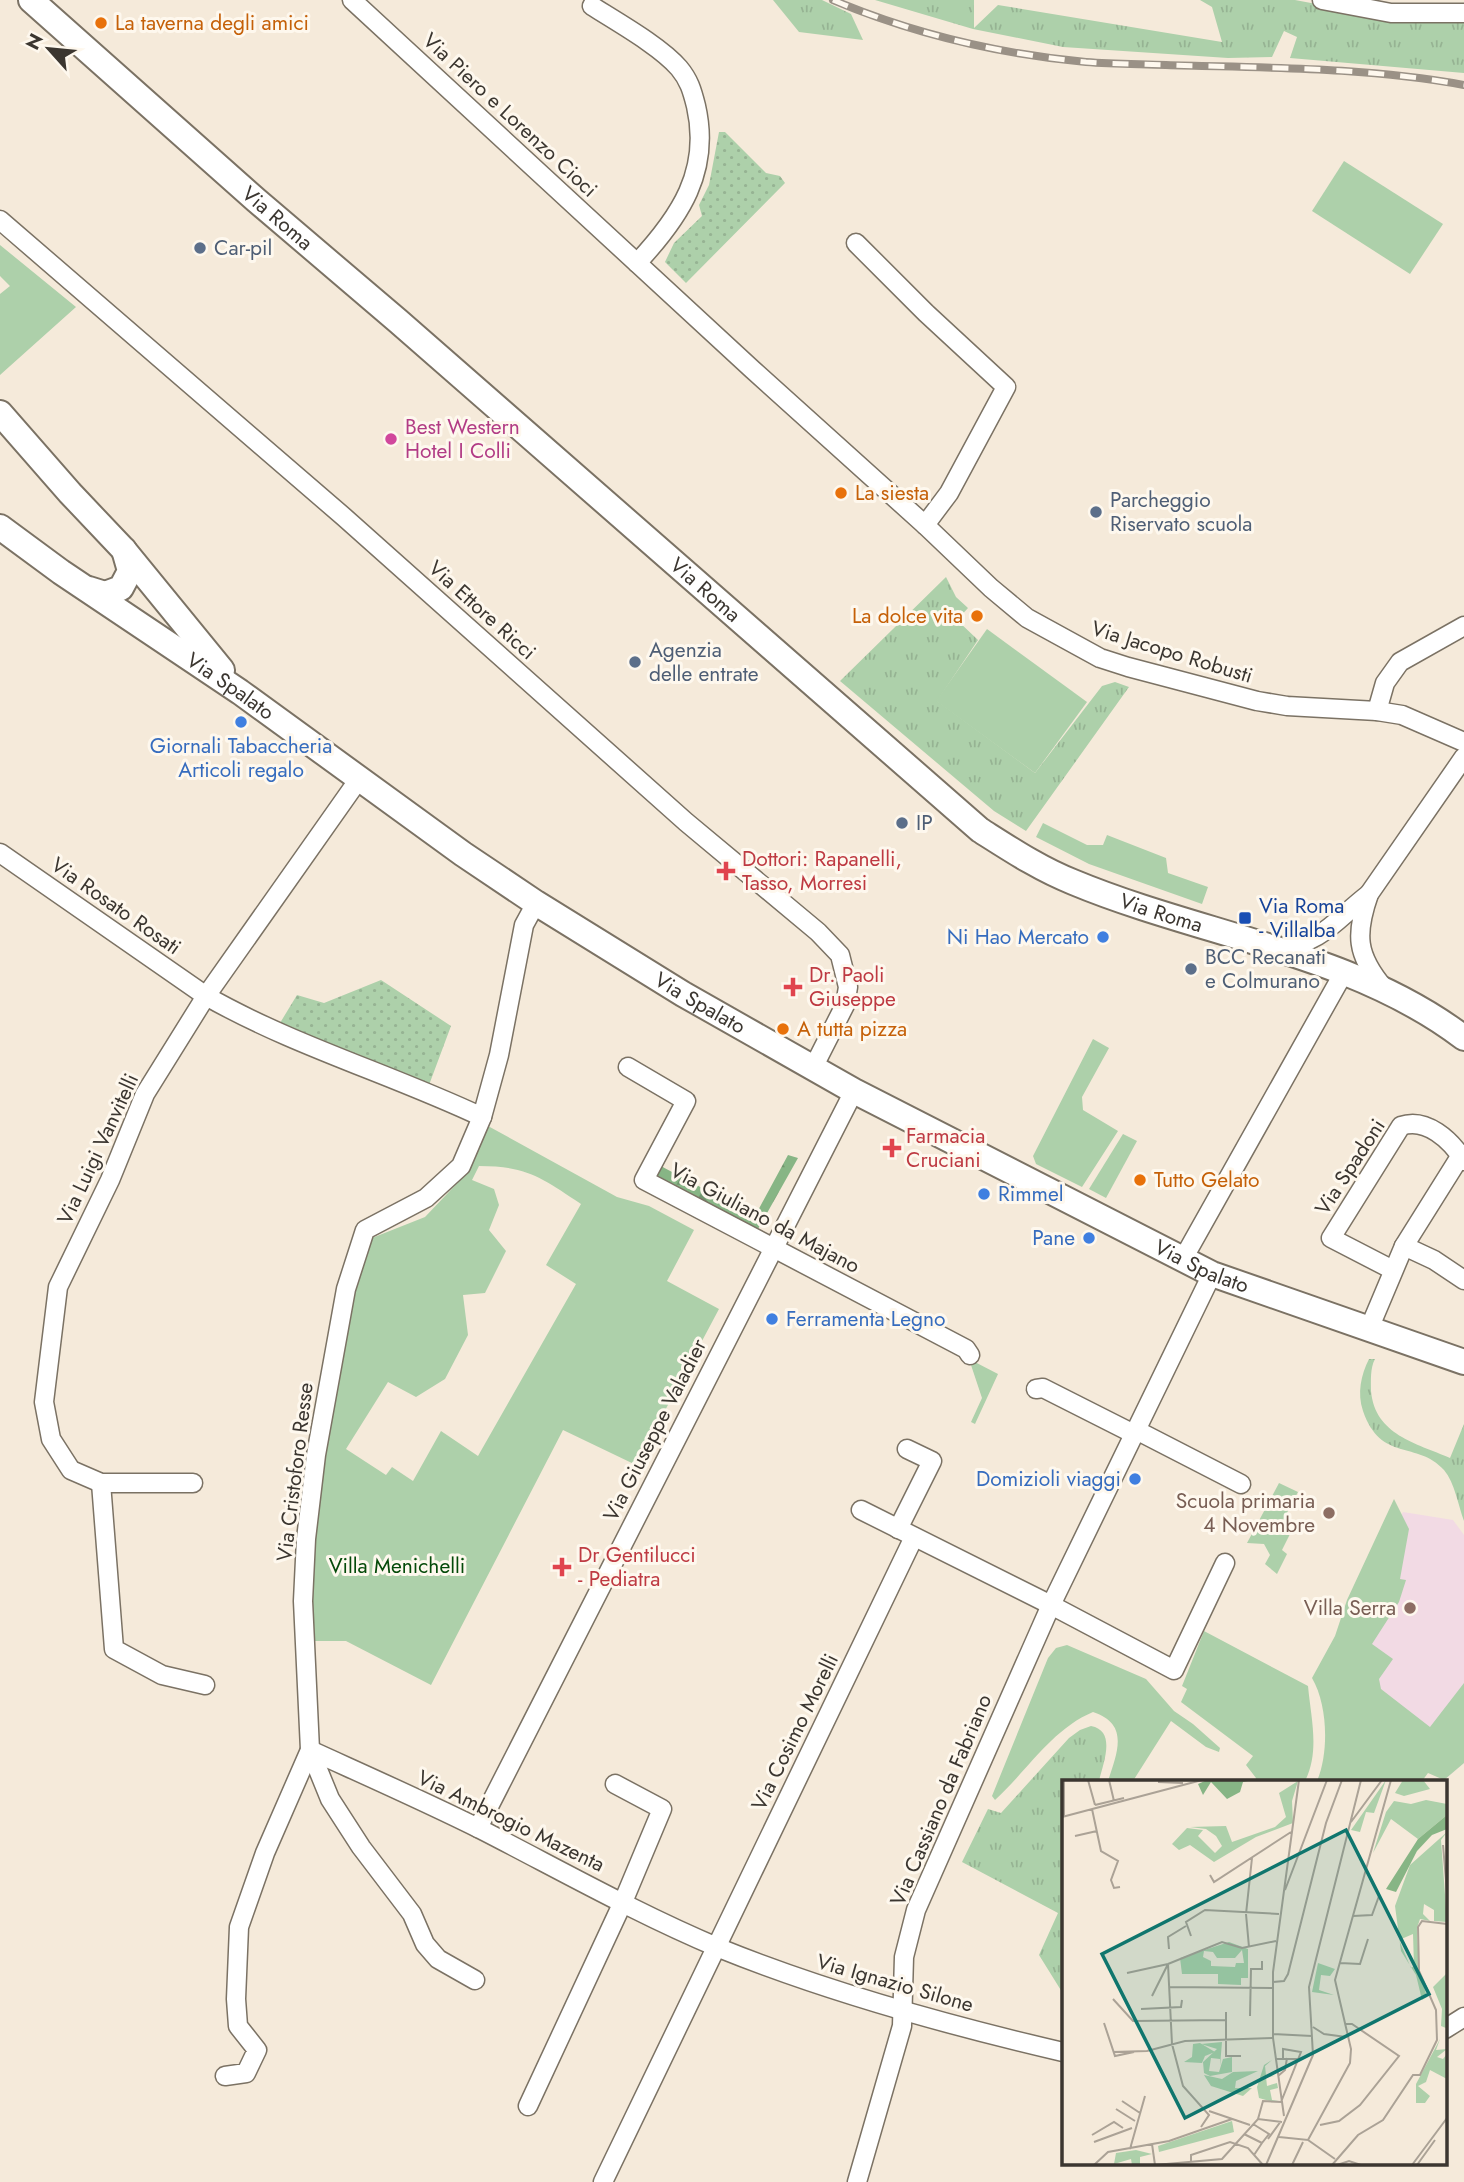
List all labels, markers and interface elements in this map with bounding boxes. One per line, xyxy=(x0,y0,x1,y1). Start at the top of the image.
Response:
place label: La taverna degli amici xyxy=(115,8,309,38)
north arrow xyxy=(14,14,84,84)
marker: La taverna degli amici xyxy=(93,15,109,31)
street label: Via Piero e Lorenzo Cioci xyxy=(416,26,604,204)
text: N xyxy=(19,29,50,54)
street label: Via Roma xyxy=(235,179,320,257)
place label: Car-pil xyxy=(214,233,272,263)
marker: Car-pil xyxy=(192,240,208,256)
place label: Best Western Hotel I Colli xyxy=(405,412,520,466)
marker: Best Western Hotel I Colli xyxy=(383,431,399,447)
place label: La siesta xyxy=(855,478,929,508)
marker: La siesta xyxy=(833,485,849,501)
place label: Parcheggio Riservato scuola xyxy=(1110,485,1252,539)
marker: Parcheggio Riservato scuola xyxy=(1088,504,1104,520)
street label: Via Roma xyxy=(663,550,747,629)
street label: Via Ettore Ricci xyxy=(422,553,542,667)
place label: La dolce vita xyxy=(852,601,963,631)
marker: La dolce vita xyxy=(969,608,985,624)
street label: Via Jacopo Robusti xyxy=(1088,613,1256,691)
place label: Agenzia delle entrate xyxy=(649,635,759,689)
street label: Via Spalato xyxy=(180,645,280,727)
marker: Agenzia delle entrate xyxy=(627,654,643,670)
marker: Giornali Tabaccheria Articoli regalo xyxy=(233,714,249,730)
place label: Giornali Tabaccheria Articoli regalo xyxy=(150,731,332,785)
place label: IP xyxy=(916,808,933,838)
marker: IP xyxy=(894,815,910,831)
place label: Dottori: Rapanelli, Tasso, Morresi xyxy=(742,844,902,898)
street label: Via Rosato Rosati xyxy=(45,850,187,962)
marker: Dottori: Rapanelli, Tasso, Morresi xyxy=(716,861,736,881)
street label: Via Roma xyxy=(1116,886,1206,940)
place label: Via Roma - Villalba xyxy=(1259,891,1344,945)
marker: Via Roma - Villalba xyxy=(1237,910,1253,926)
place label: Ni Hao Mercato xyxy=(947,922,1089,952)
marker: Ni Hao Mercato xyxy=(1095,929,1111,945)
place label: BCC Recanati e Colmurano xyxy=(1205,942,1326,996)
place label: Dr. Paoli Giuseppe xyxy=(809,960,896,1014)
marker: BCC Recanati e Colmurano xyxy=(1183,961,1199,977)
street label: Via Spalato xyxy=(649,965,751,1041)
marker: Dr. Paoli Giuseppe xyxy=(783,977,803,997)
place label: A tutta pizza xyxy=(797,1014,907,1044)
marker: A tutta pizza xyxy=(775,1021,791,1037)
street label: Via Luigi Vanvitelli xyxy=(50,1069,146,1229)
street label: Via Spadoni xyxy=(1308,1113,1392,1221)
place label: Farmacia Cruciani xyxy=(906,1121,985,1175)
marker: Farmacia Cruciani xyxy=(884,1140,900,1156)
street label: Via Giuliano da Majano xyxy=(665,1155,865,1281)
place label: Tutto Gelato xyxy=(1154,1165,1259,1195)
marker: Tutto Gelato xyxy=(1132,1172,1148,1188)
place label: Rimmel xyxy=(998,1179,1064,1209)
marker: Rimmel xyxy=(976,1186,992,1202)
place label: Pane xyxy=(1032,1223,1075,1253)
marker: Pane xyxy=(1081,1230,1097,1246)
street label: Via Spalato xyxy=(1149,1232,1253,1301)
place label: Ferramenta Legno xyxy=(786,1304,946,1334)
marker: Ferramenta Legno xyxy=(764,1311,780,1327)
street label: Via Giuseppe Valadier xyxy=(596,1333,714,1526)
street label: Via Cristoforo Resse xyxy=(269,1381,321,1563)
place label: Domizioli viaggi xyxy=(976,1464,1121,1494)
marker: Domizioli viaggi xyxy=(1127,1471,1143,1487)
place label: Scuola primaria 4 Novembre xyxy=(1176,1486,1315,1540)
marker: Scuola primaria 4 Novembre xyxy=(1321,1505,1337,1521)
place label: Dr Gentilucci - Pediatra xyxy=(578,1540,696,1594)
park label: Villa Menichelli xyxy=(329,1551,465,1581)
marker: Dr Gentilucci - Pediatra xyxy=(552,1557,572,1577)
place label: Villa Serra xyxy=(1304,1593,1396,1623)
marker: Villa Serra xyxy=(1402,1600,1418,1616)
street label: Via Cosimo Morelli xyxy=(744,1649,846,1815)
street label: Via Cassiano da Fabriano xyxy=(883,1690,999,1910)
street label: Via Ambrogio Mazenta xyxy=(412,1763,610,1879)
inset map xyxy=(1062,1780,1446,2164)
street label: Via Ignazio Silone xyxy=(813,1946,977,2020)

